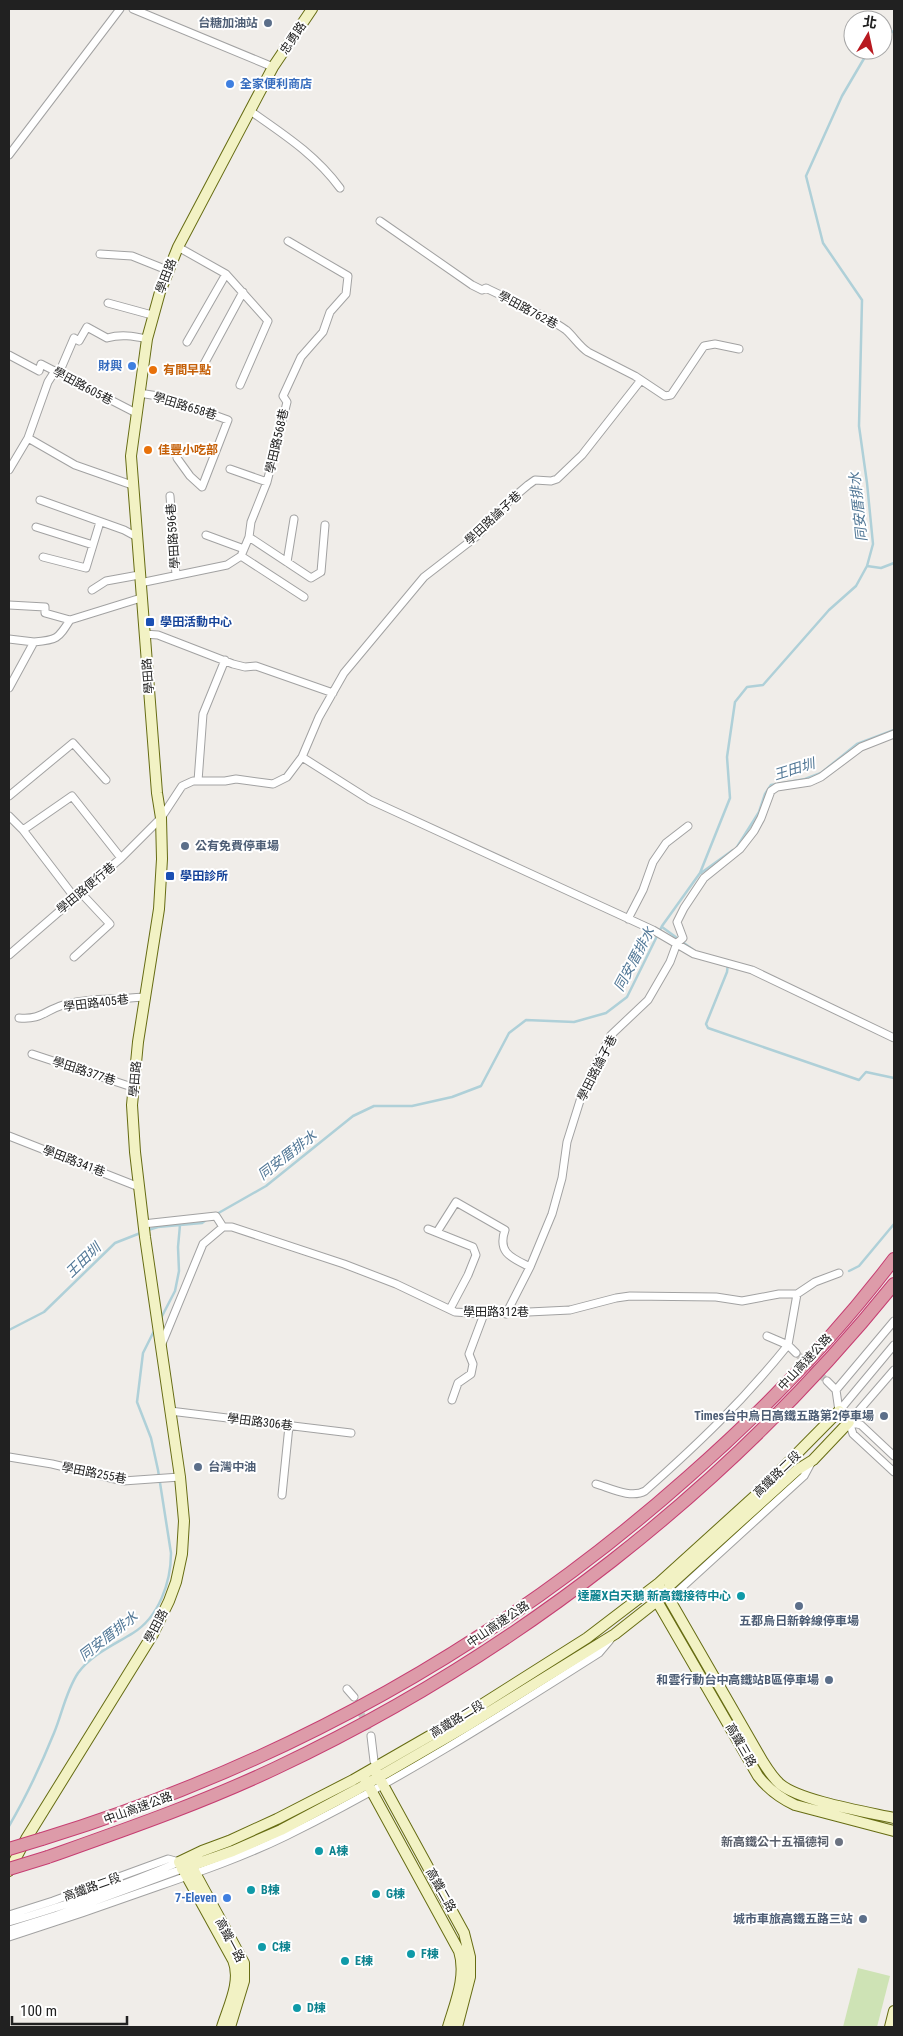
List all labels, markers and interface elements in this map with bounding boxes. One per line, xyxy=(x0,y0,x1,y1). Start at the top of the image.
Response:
north arrow xyxy=(843,10,893,60)
text: 北 xyxy=(862,13,878,31)
place label: 台糖加油站 xyxy=(198,16,258,30)
marker: 台糖加油站 xyxy=(262,17,274,29)
street label: 忠勇路 xyxy=(277,19,309,57)
place label: 全家便利商店 xyxy=(240,77,312,91)
marker: 全家便利商店 xyxy=(224,78,236,90)
street label: 學田路 xyxy=(153,257,179,295)
street label: 學田路762巷 xyxy=(496,288,560,332)
place label: 財興 xyxy=(98,359,122,373)
marker: 財興 xyxy=(126,360,138,372)
place label: 有間早點 xyxy=(163,363,211,377)
street label: 學田路605巷 xyxy=(51,364,115,408)
marker: 有間早點 xyxy=(147,364,159,376)
street label: 學田路658巷 xyxy=(151,390,219,422)
street label: 學田路568巷 xyxy=(263,407,291,475)
place label: 佳豐小吃部 xyxy=(158,443,218,457)
marker: 佳豐小吃部 xyxy=(142,444,154,456)
water label: 同安厝排水 xyxy=(846,470,870,543)
street label: 學田路論子巷 xyxy=(462,488,524,548)
street label: 學田路596巷 xyxy=(164,503,182,569)
place label: 學田活動中心 xyxy=(160,615,232,629)
marker: 學田活動中心 xyxy=(144,616,156,628)
street label: 學田路 xyxy=(139,657,157,695)
water label: 王田圳 xyxy=(772,755,818,783)
place label: 公有免費停車場 xyxy=(195,839,279,853)
marker: 公有免費停車場 xyxy=(179,840,191,852)
street label: 學田路便行巷 xyxy=(54,859,118,917)
place label: 學田診所 xyxy=(180,869,228,883)
marker: 學田診所 xyxy=(164,870,176,882)
water label: 同安厝排水 xyxy=(611,923,658,994)
street label: 學田路405巷 xyxy=(63,992,129,1014)
street label: 學田路論子巷 xyxy=(574,1033,620,1103)
street label: 學田路377巷 xyxy=(51,1054,117,1088)
street label: 學田路 xyxy=(126,1060,144,1098)
water label: 同安厝排水 xyxy=(254,1127,320,1183)
street label: 學田路341巷 xyxy=(41,1143,107,1179)
water label: 王田圳 xyxy=(62,1238,105,1280)
street label: 學田路312巷 xyxy=(463,1305,529,1319)
street label: 中山高速公路 xyxy=(775,1331,835,1393)
place label: Times台中烏日高鐵五路第2停車場 xyxy=(694,1409,874,1423)
marker: Times台中烏日高鐵五路第2停車場 xyxy=(878,1410,890,1422)
street label: 學田路306巷 xyxy=(227,1411,293,1433)
street label: 高鐵路二段 xyxy=(751,1448,803,1500)
street label: 學田路255巷 xyxy=(60,1460,128,1486)
place label: 台灣中油 xyxy=(208,1460,256,1474)
marker: 台灣中油 xyxy=(192,1461,204,1473)
place label: 達麗X白天鵝 新高鐵接待中心 xyxy=(578,1589,731,1603)
marker: 達麗X白天鵝 新高鐵接待中心 xyxy=(735,1590,747,1602)
street label: 中山高速公路 xyxy=(464,1598,532,1650)
marker: 五都烏日新幹線停車場 xyxy=(793,1600,805,1612)
street label: 學田路 xyxy=(141,1607,171,1645)
water label: 同安厝排水 xyxy=(75,1608,141,1664)
place label: 五都烏日新幹線停車場 xyxy=(739,1614,859,1628)
place label: 和雲行動台中高鐵站B區停車場 xyxy=(656,1673,819,1687)
marker: 和雲行動台中高鐵站B區停車場 xyxy=(823,1674,835,1686)
street label: 高鐵路二段 xyxy=(428,1698,486,1740)
street label: 高鐵三路 xyxy=(723,1721,759,1769)
street label: 中山高速公路 xyxy=(102,1789,174,1827)
place label: 新高鐵公十五福德祠 xyxy=(721,1835,829,1849)
marker: 新高鐵公十五福德祠 xyxy=(833,1836,845,1848)
place label: A棟 xyxy=(329,1844,348,1858)
marker: A棟 xyxy=(313,1845,325,1857)
street label: 高鐵二路 xyxy=(423,1866,459,1914)
street label: 高鐵路二段 xyxy=(61,1870,123,1904)
place label: B棟 xyxy=(261,1883,280,1897)
marker: B棟 xyxy=(245,1884,257,1896)
place label: G棟 xyxy=(386,1887,405,1901)
marker: G棟 xyxy=(370,1888,382,1900)
place label: 7-Eleven xyxy=(175,1891,217,1905)
marker: 7-Eleven xyxy=(221,1892,233,1904)
place label: 城市車旅高鐵五路三站 xyxy=(733,1912,853,1926)
marker: 城市車旅高鐵五路三站 xyxy=(857,1913,869,1925)
street label: 高鐵一路 xyxy=(213,1916,247,1964)
place label: C棟 xyxy=(272,1940,291,1954)
marker: C棟 xyxy=(256,1941,268,1953)
place label: F棟 xyxy=(421,1947,439,1961)
marker: F棟 xyxy=(405,1948,417,1960)
place label: E棟 xyxy=(355,1954,373,1968)
marker: E棟 xyxy=(339,1955,351,1967)
scale bar xyxy=(12,1994,128,2026)
place label: D棟 xyxy=(307,2001,326,2015)
text: 100 m xyxy=(20,2002,57,2020)
marker: D棟 xyxy=(291,2002,303,2014)

